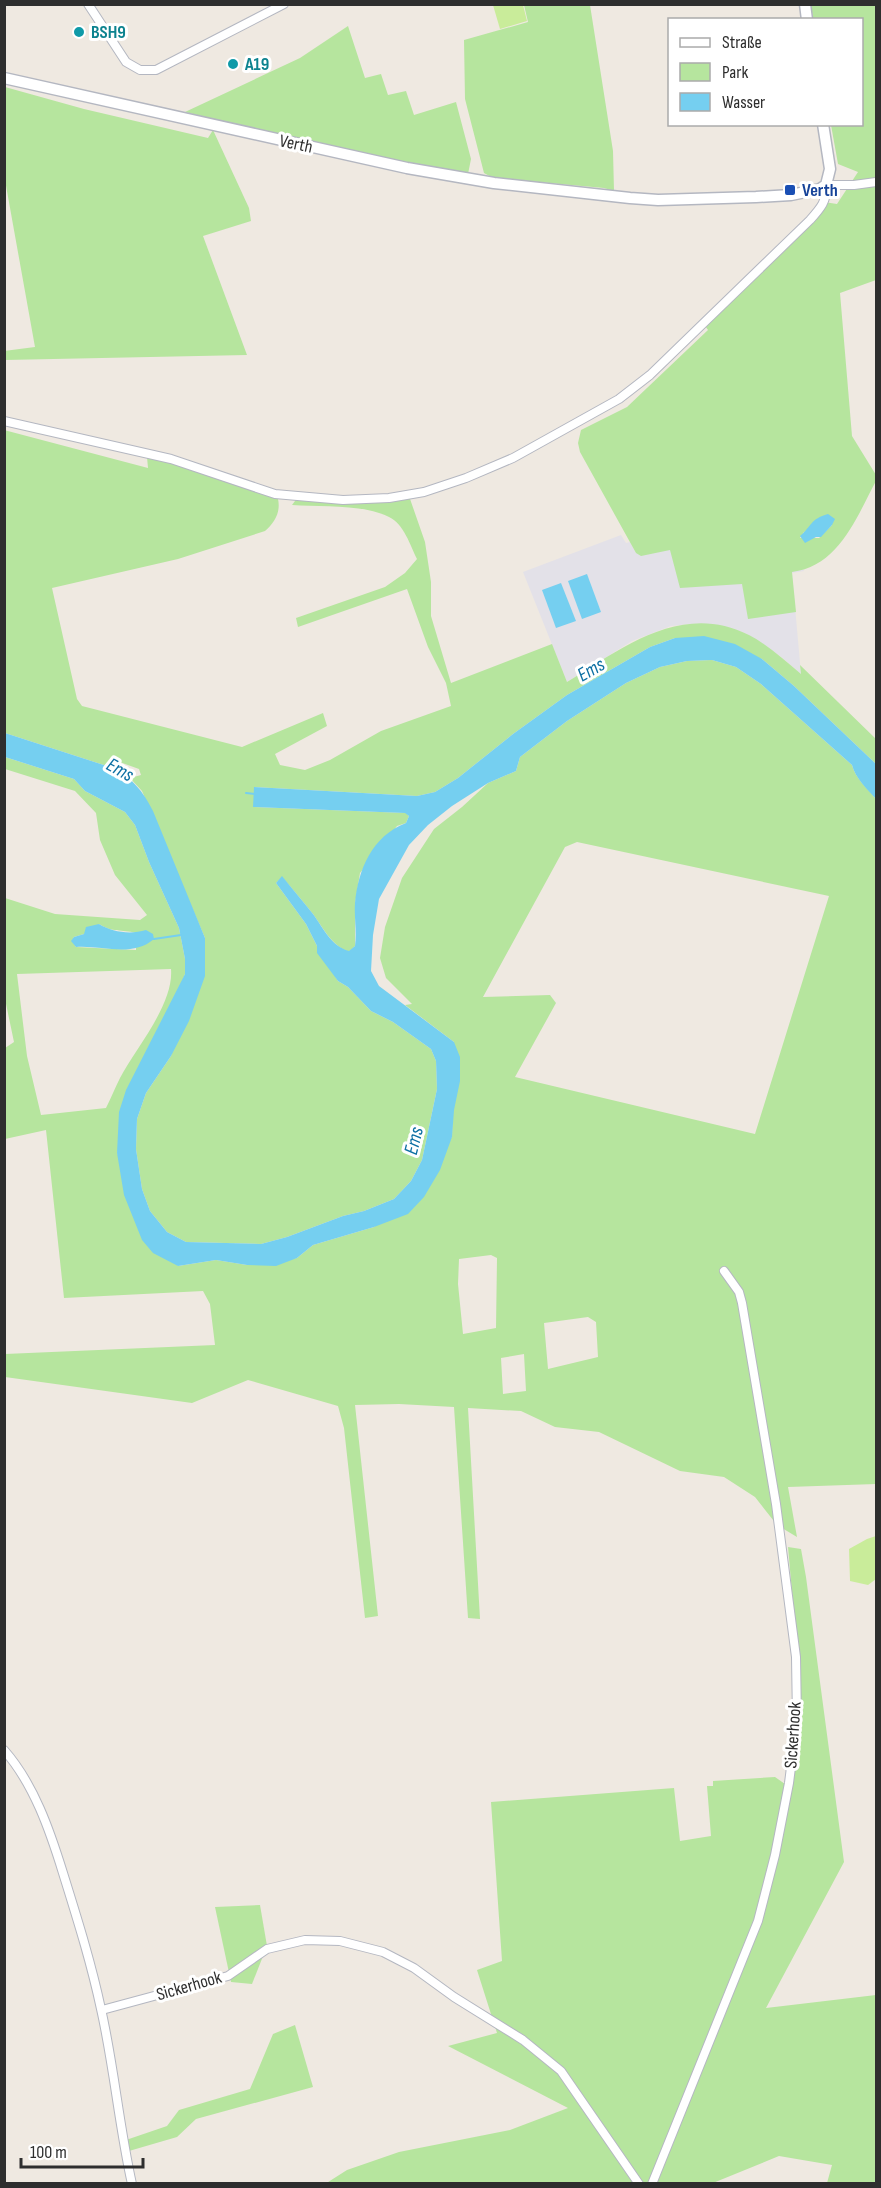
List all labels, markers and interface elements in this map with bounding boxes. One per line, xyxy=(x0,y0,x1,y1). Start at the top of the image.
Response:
legend xyxy=(668,18,863,126)
place label: BSH9 xyxy=(91,22,126,43)
marker: BSH9 xyxy=(72,25,86,39)
text: Straße xyxy=(722,32,762,53)
place label: A19 xyxy=(244,54,269,75)
marker: A19 xyxy=(226,57,240,71)
text: Park xyxy=(722,62,748,83)
text: Wasser xyxy=(722,92,765,113)
street label: Verth xyxy=(278,130,314,158)
place label: Verth xyxy=(802,180,838,201)
marker: Verth xyxy=(783,183,797,197)
water label: Ems xyxy=(573,653,609,687)
water label: Ems xyxy=(102,753,138,787)
water label: Ems xyxy=(399,1125,429,1157)
street label: Sickerhook xyxy=(780,1701,806,1769)
street label: Sickerhook xyxy=(154,1967,224,2005)
scale bar xyxy=(21,2131,142,2169)
text: 100 m xyxy=(30,2142,67,2163)

